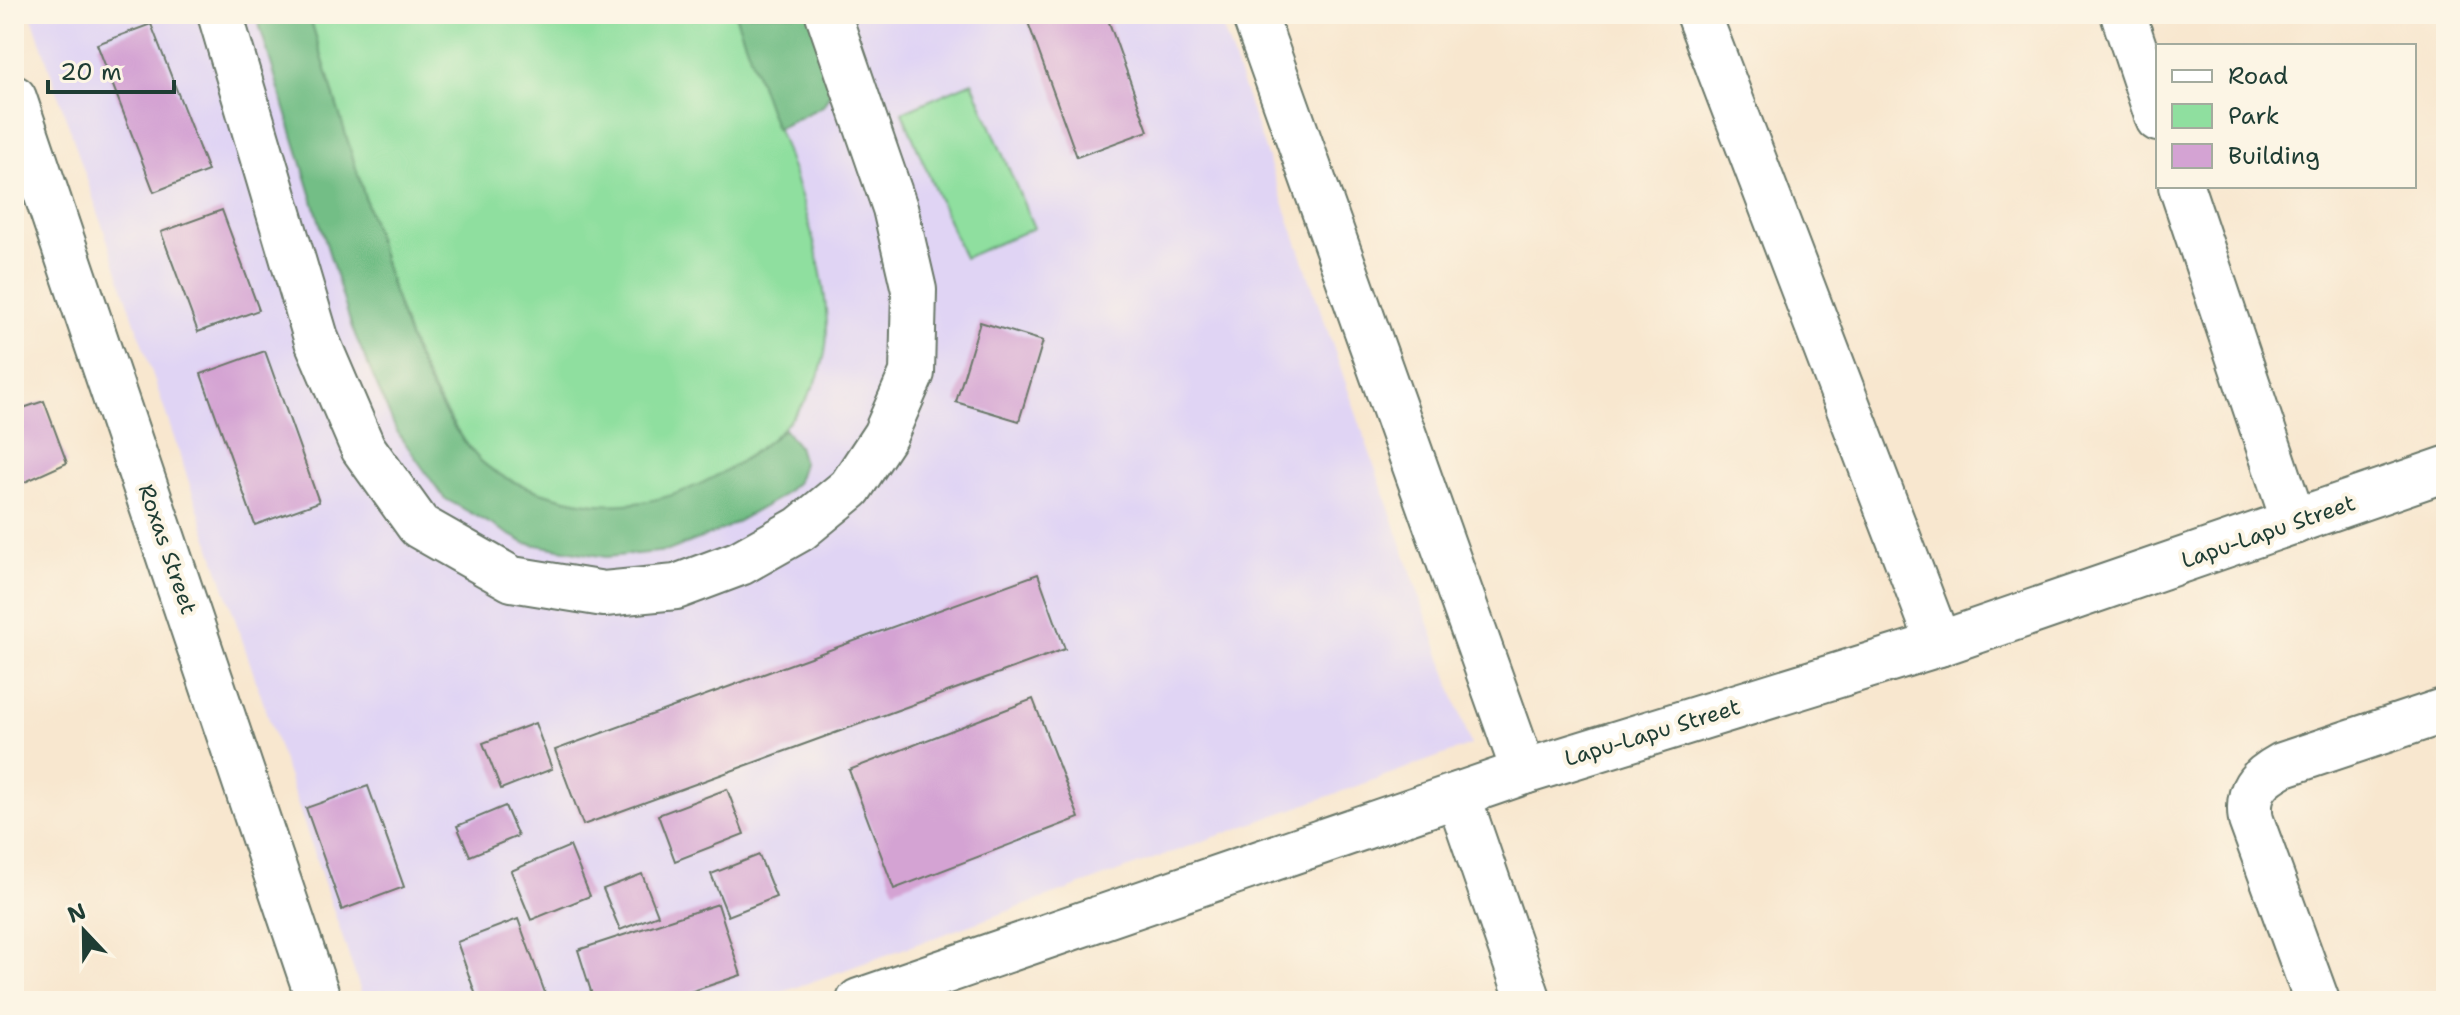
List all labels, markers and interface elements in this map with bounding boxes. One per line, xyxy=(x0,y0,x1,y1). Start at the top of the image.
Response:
scale bar xyxy=(48,44,174,94)
legend xyxy=(2156,44,2416,188)
text: 20 m xyxy=(60,56,122,88)
text: Road xyxy=(2228,60,2288,92)
text: Park xyxy=(2228,100,2280,132)
text: Building xyxy=(2228,140,2320,172)
street label: Roxas Street xyxy=(132,480,203,618)
street label: Lapu-Lapu Street xyxy=(2177,488,2359,575)
street label: Lapu-Lapu Street xyxy=(1561,692,1744,773)
north arrow xyxy=(44,891,124,971)
text: N xyxy=(63,896,90,930)

